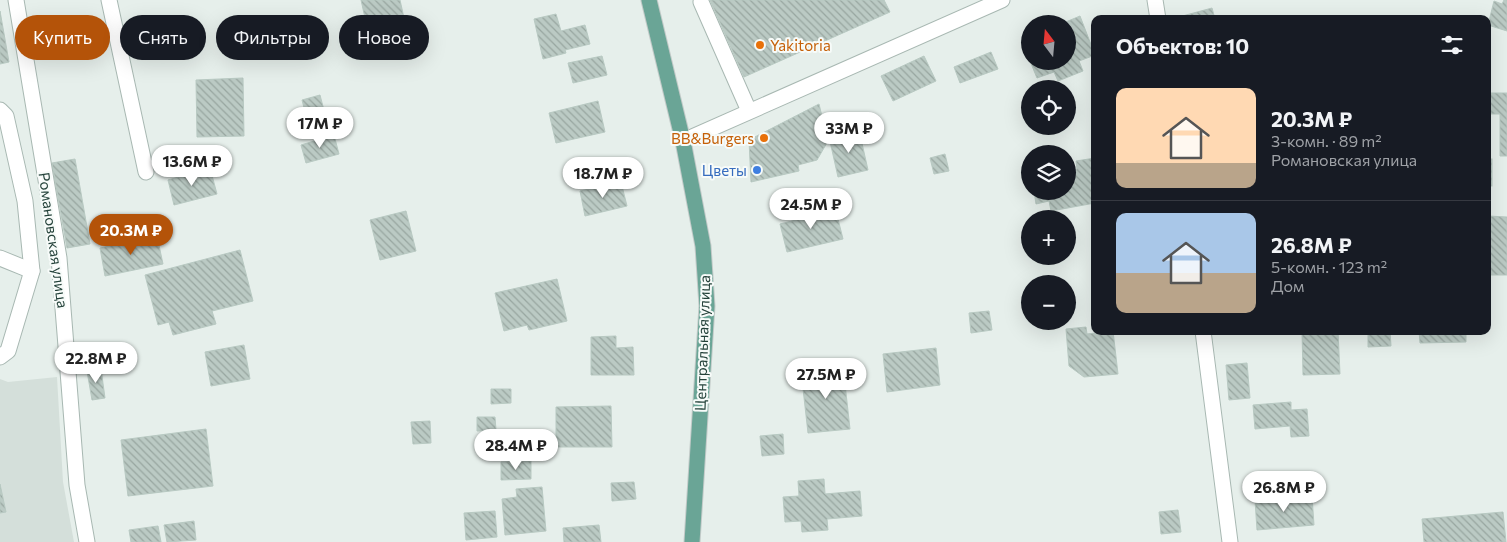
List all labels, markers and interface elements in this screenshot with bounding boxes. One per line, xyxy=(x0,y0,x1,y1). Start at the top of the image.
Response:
chip: Купить xyxy=(15,15,110,60)
chip: Снять xyxy=(120,15,206,60)
chip: Фильтры xyxy=(216,15,329,60)
chip: Новое xyxy=(339,15,429,60)
north arrow xyxy=(1021,15,1076,70)
map controls xyxy=(1021,15,1076,330)
icon: filters xyxy=(1438,31,1466,59)
text: Объектов: 10 xyxy=(1116,33,1249,58)
place label: Yakitoria xyxy=(770,36,831,54)
marker: Yakitoria xyxy=(754,39,766,51)
button: locate xyxy=(1021,80,1076,135)
pin: 17M ₽ xyxy=(285,106,355,149)
text: 20.3M ₽ xyxy=(1271,106,1352,131)
icon: home xyxy=(1156,108,1216,168)
pin: 33M ₽ xyxy=(814,112,884,154)
text: 17M ₽ xyxy=(297,113,343,132)
text: 33M ₽ xyxy=(825,118,873,137)
place label: BB&Burgers xyxy=(671,129,754,147)
text: 3-комн. · 89 m² xyxy=(1271,131,1382,150)
marker: BB&Burgers xyxy=(758,132,770,144)
pin: 13.6M ₽ xyxy=(146,144,238,187)
button: layers xyxy=(1021,145,1076,200)
text: Романовская улица xyxy=(1271,150,1417,169)
text: 13.6M ₽ xyxy=(162,151,222,170)
pin: 18.7M ₽ xyxy=(557,156,649,199)
place label: Цветы xyxy=(702,161,747,179)
text: 18.7M ₽ xyxy=(574,163,632,182)
marker: Цветы xyxy=(751,164,763,176)
street label: Романовская улица xyxy=(36,171,72,309)
pin: 24.5M ₽ xyxy=(765,188,857,230)
text: 24.5M ₽ xyxy=(780,194,842,213)
button: + xyxy=(1021,210,1076,265)
pin: 20.3M ₽ xyxy=(85,214,177,256)
text: 20.3M ₽ xyxy=(100,220,162,239)
text: 26.8M ₽ xyxy=(1271,232,1352,257)
icon: home xyxy=(1156,233,1216,293)
text: 5-комн. · 123 m² xyxy=(1271,257,1387,276)
street label: Центральная улица xyxy=(691,275,713,411)
button: − xyxy=(1021,275,1076,330)
text: Дом xyxy=(1271,276,1304,295)
pin: 22.8M ₽ xyxy=(50,342,142,384)
text: 22.8M ₽ xyxy=(65,348,127,367)
pin: 27.5M ₽ xyxy=(780,358,872,400)
text: 27.5M ₽ xyxy=(796,364,856,383)
pin: 28.4M ₽ xyxy=(470,428,562,471)
text: 28.4M ₽ xyxy=(485,435,547,454)
pin: 26.8M ₽ xyxy=(1238,470,1330,513)
text: 26.8M ₽ xyxy=(1253,477,1315,496)

